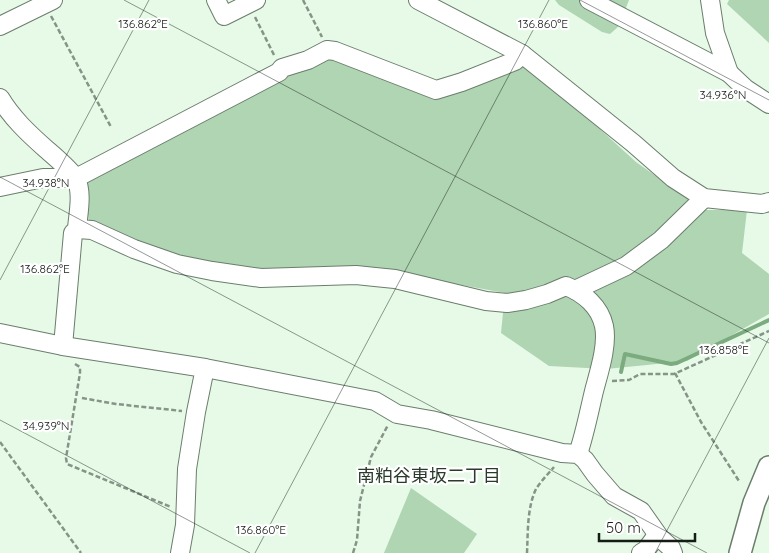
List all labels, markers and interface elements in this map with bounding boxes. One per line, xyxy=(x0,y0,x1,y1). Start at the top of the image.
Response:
text: 136.862°E xyxy=(118,16,168,31)
text: 136.860°E xyxy=(518,16,568,31)
text: 34.936°N xyxy=(700,87,746,102)
text: 34.938°N xyxy=(23,175,69,190)
text: 136.862°E xyxy=(20,261,70,276)
text: 136.858°E xyxy=(699,342,749,357)
text: 34.939°N xyxy=(22,418,70,433)
district label: 南粕谷東坂二丁目 xyxy=(357,464,501,487)
scale bar xyxy=(599,510,695,542)
text: 50 m xyxy=(606,518,641,537)
text: 136.860°E xyxy=(236,522,286,537)

